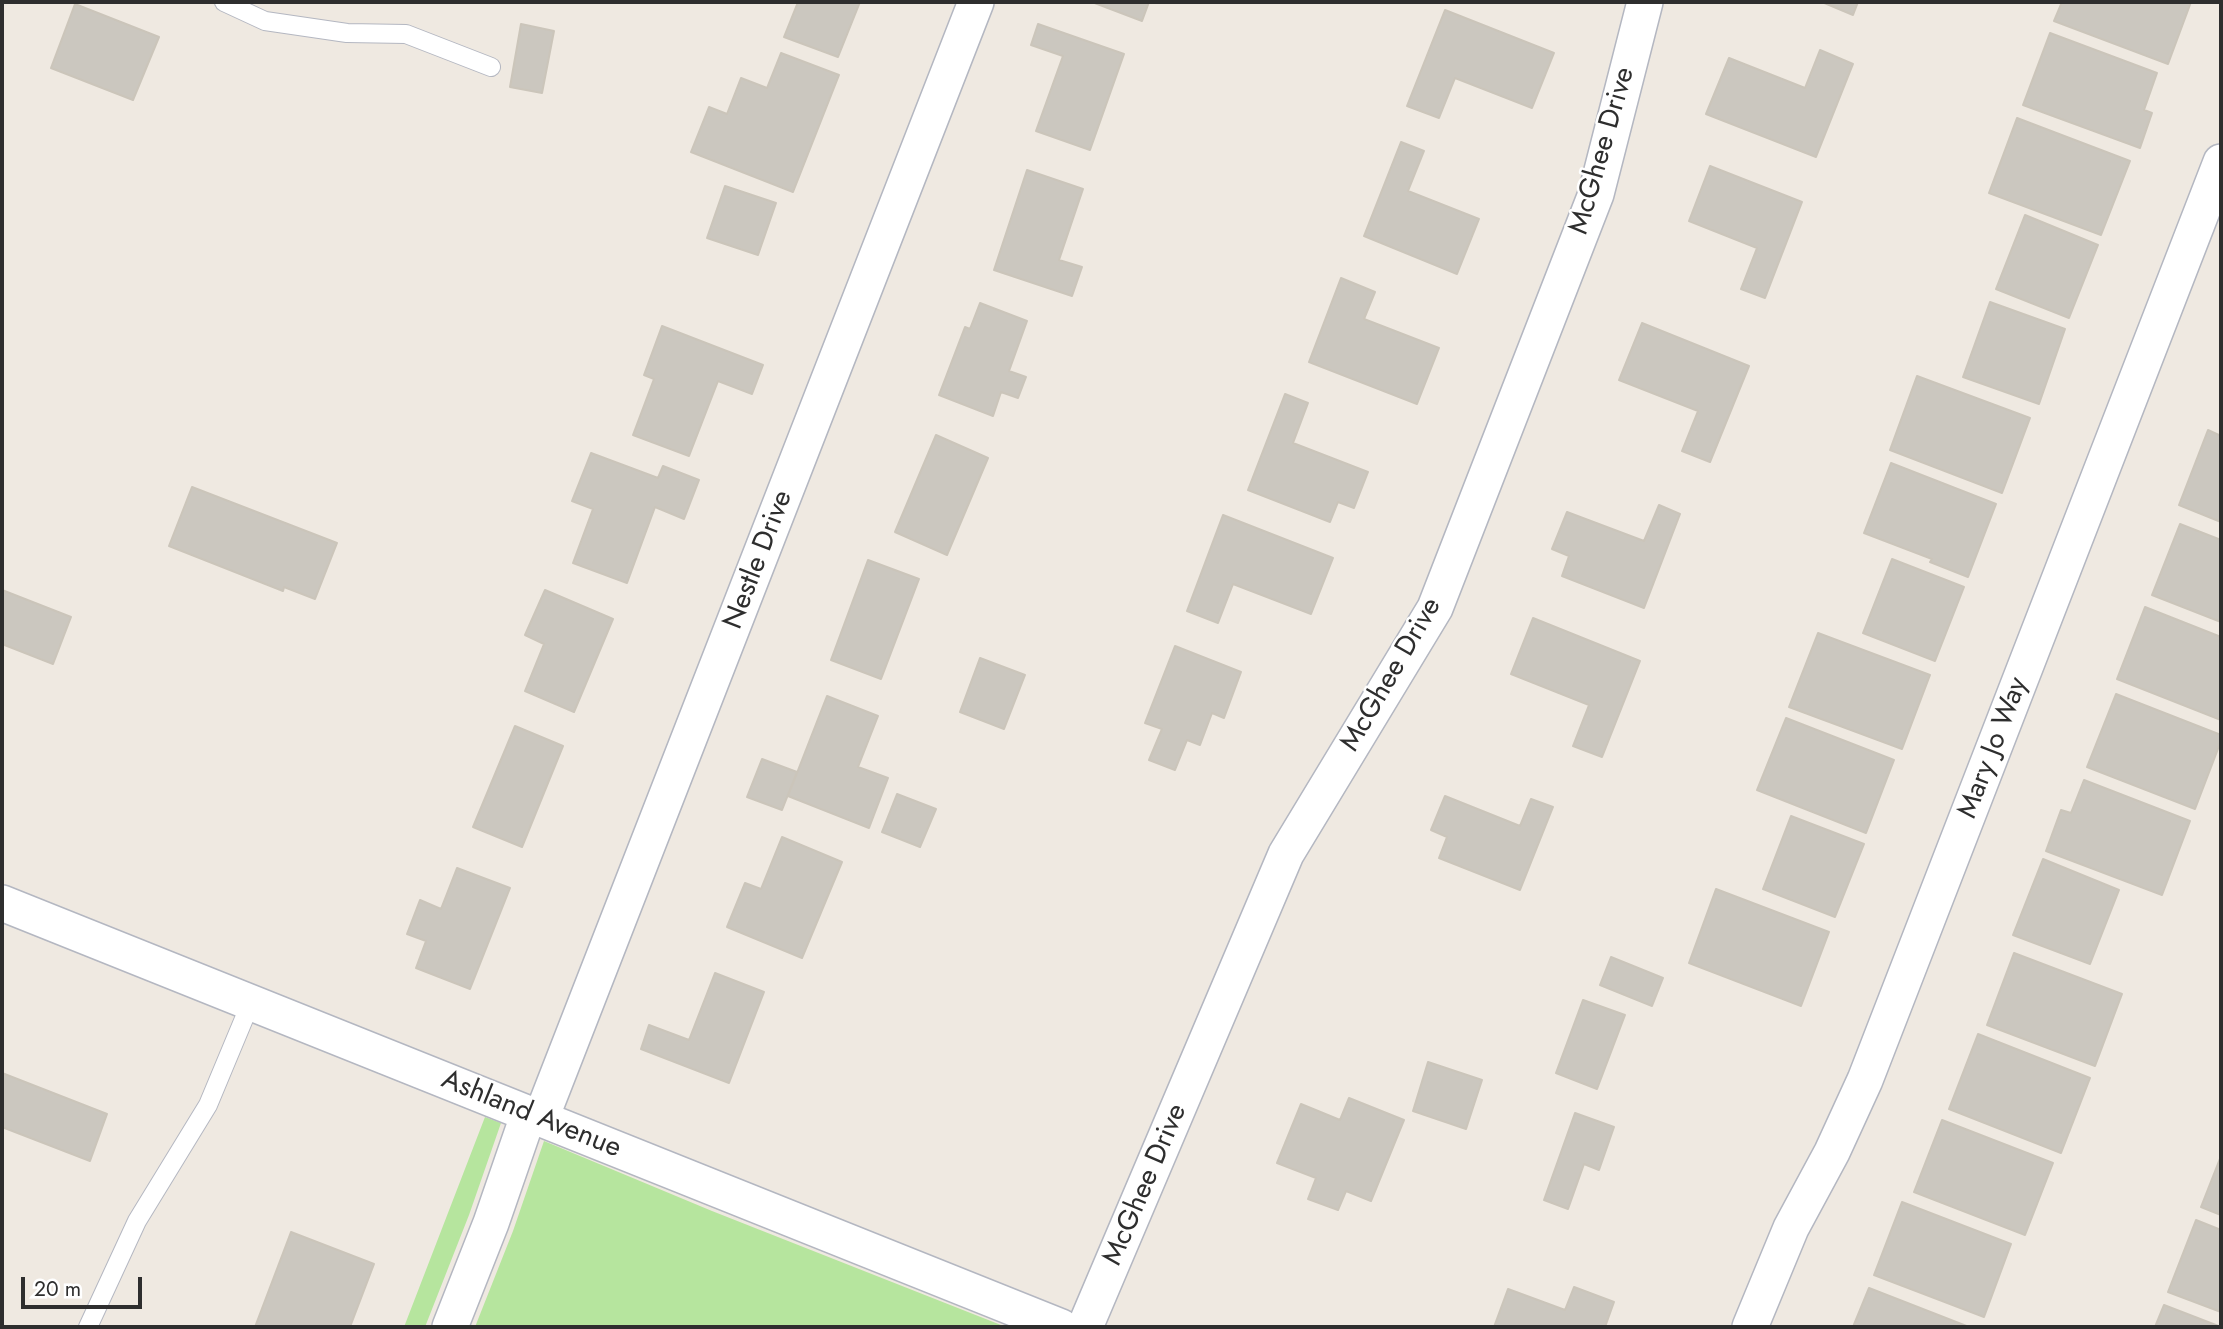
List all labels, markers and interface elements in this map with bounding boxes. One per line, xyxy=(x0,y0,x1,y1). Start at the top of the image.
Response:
street label: McGhee Drive xyxy=(1563,64,1643,238)
street label: Nestle Drive xyxy=(717,486,801,634)
street label: McGhee Drive xyxy=(1334,592,1450,758)
street label: Mary Jo Way xyxy=(1952,673,2036,823)
street label: Ashland Avenue xyxy=(436,1064,626,1166)
street label: McGhee Drive xyxy=(1097,1099,1195,1271)
scale bar xyxy=(24,1262,145,1306)
text: 20 m xyxy=(34,1274,81,1304)

